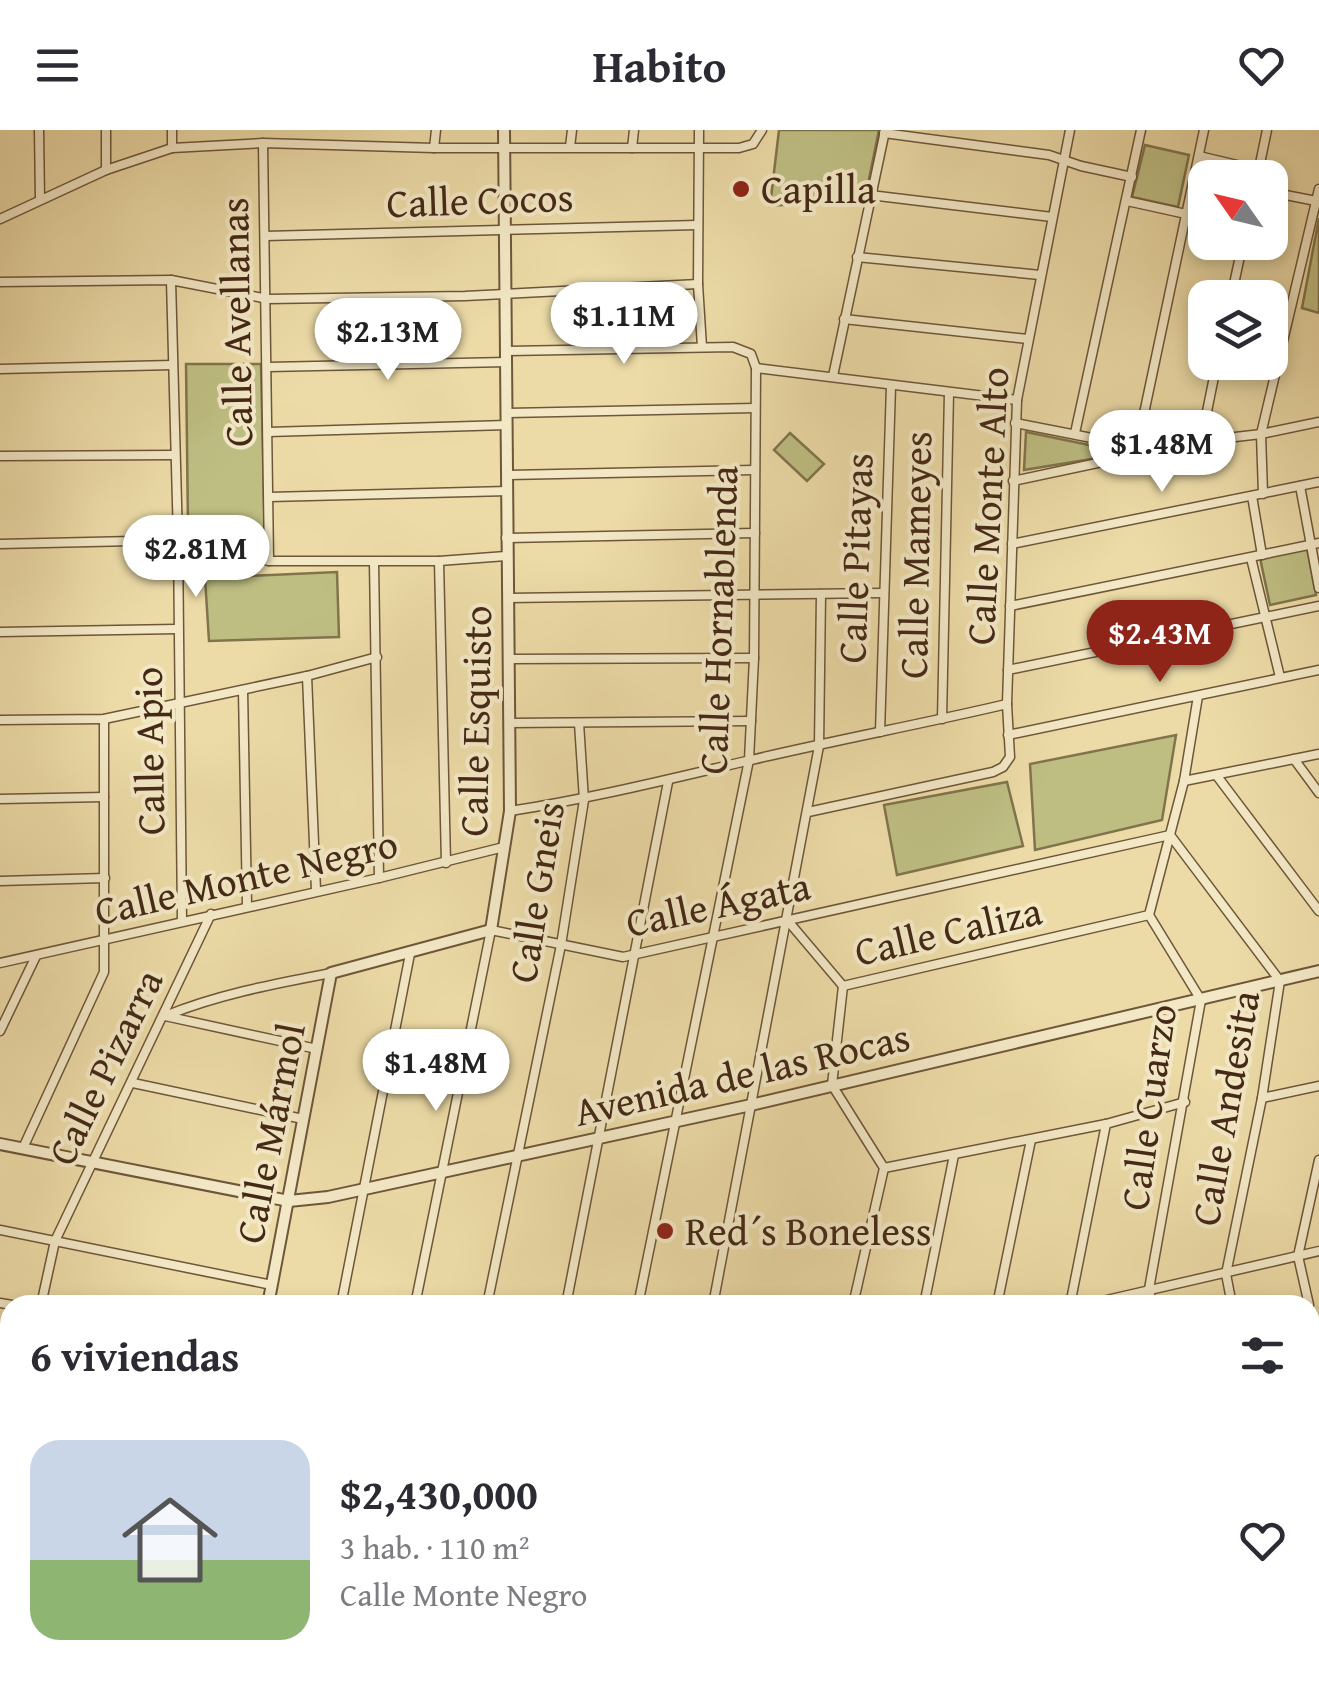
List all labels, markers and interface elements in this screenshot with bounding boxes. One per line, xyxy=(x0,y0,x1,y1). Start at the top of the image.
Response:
text: Habito xyxy=(593,33,726,98)
icon: menu xyxy=(30,38,85,93)
icon: heart xyxy=(1234,38,1289,93)
place label: Capilla xyxy=(761,159,876,218)
north arrow xyxy=(1188,160,1288,260)
map controls xyxy=(1188,160,1288,380)
street label: Calle Cocos xyxy=(386,167,574,232)
marker: Capilla xyxy=(730,178,752,200)
street label: Calle Avellanas xyxy=(204,197,267,447)
button: layers xyxy=(1188,280,1288,380)
pin: $1.11M xyxy=(543,282,705,367)
text: $1.11M xyxy=(573,291,675,338)
pin: $2.13M xyxy=(307,298,469,383)
text: $2.13M xyxy=(337,307,439,354)
street label: Calle Monte Alto xyxy=(950,366,1023,646)
pin: $1.48M xyxy=(1081,410,1243,495)
text: $1.48M xyxy=(1111,419,1213,466)
street label: Calle Mameyes xyxy=(883,431,946,679)
street label: Calle Pitayas xyxy=(821,452,888,664)
street label: Calle Hornablenda xyxy=(683,465,752,775)
pin: $2.81M xyxy=(115,515,277,600)
text: $2.81M xyxy=(145,524,247,571)
pin: $2.43M xyxy=(1079,600,1241,685)
street label: Calle Esquisto xyxy=(443,605,506,837)
text: $2.43M xyxy=(1109,609,1211,656)
street label: Calle Apio xyxy=(118,666,179,836)
street label: Calle Gneis xyxy=(492,797,579,987)
street label: Calle Monte Negro xyxy=(89,813,403,940)
street label: Calle Ágata xyxy=(620,855,815,952)
street label: Calle Caliza xyxy=(849,880,1047,981)
street label: Calle Pizarra xyxy=(32,959,177,1175)
street label: Calle Andesita xyxy=(1175,986,1274,1230)
street label: Calle Cuarzo xyxy=(1104,1000,1191,1214)
street label: Avenida de las Rocas xyxy=(568,1006,915,1141)
street label: Calle Mármol xyxy=(219,1018,320,1248)
pin: $1.48M xyxy=(355,1029,517,1114)
text: $1.48M xyxy=(385,1038,487,1085)
place label: Red´s Boneless xyxy=(685,1201,932,1260)
marker: Red´s Boneless xyxy=(654,1220,676,1242)
text: 6 viviendas xyxy=(30,1325,239,1386)
icon: filters xyxy=(1235,1328,1290,1383)
text: $2,430,000 xyxy=(340,1463,538,1524)
icon: home xyxy=(110,1480,230,1600)
icon: heart xyxy=(1235,1513,1290,1568)
text: 3 hab. · 110 m² xyxy=(340,1524,529,1571)
text: Calle Monte Negro xyxy=(340,1571,587,1618)

